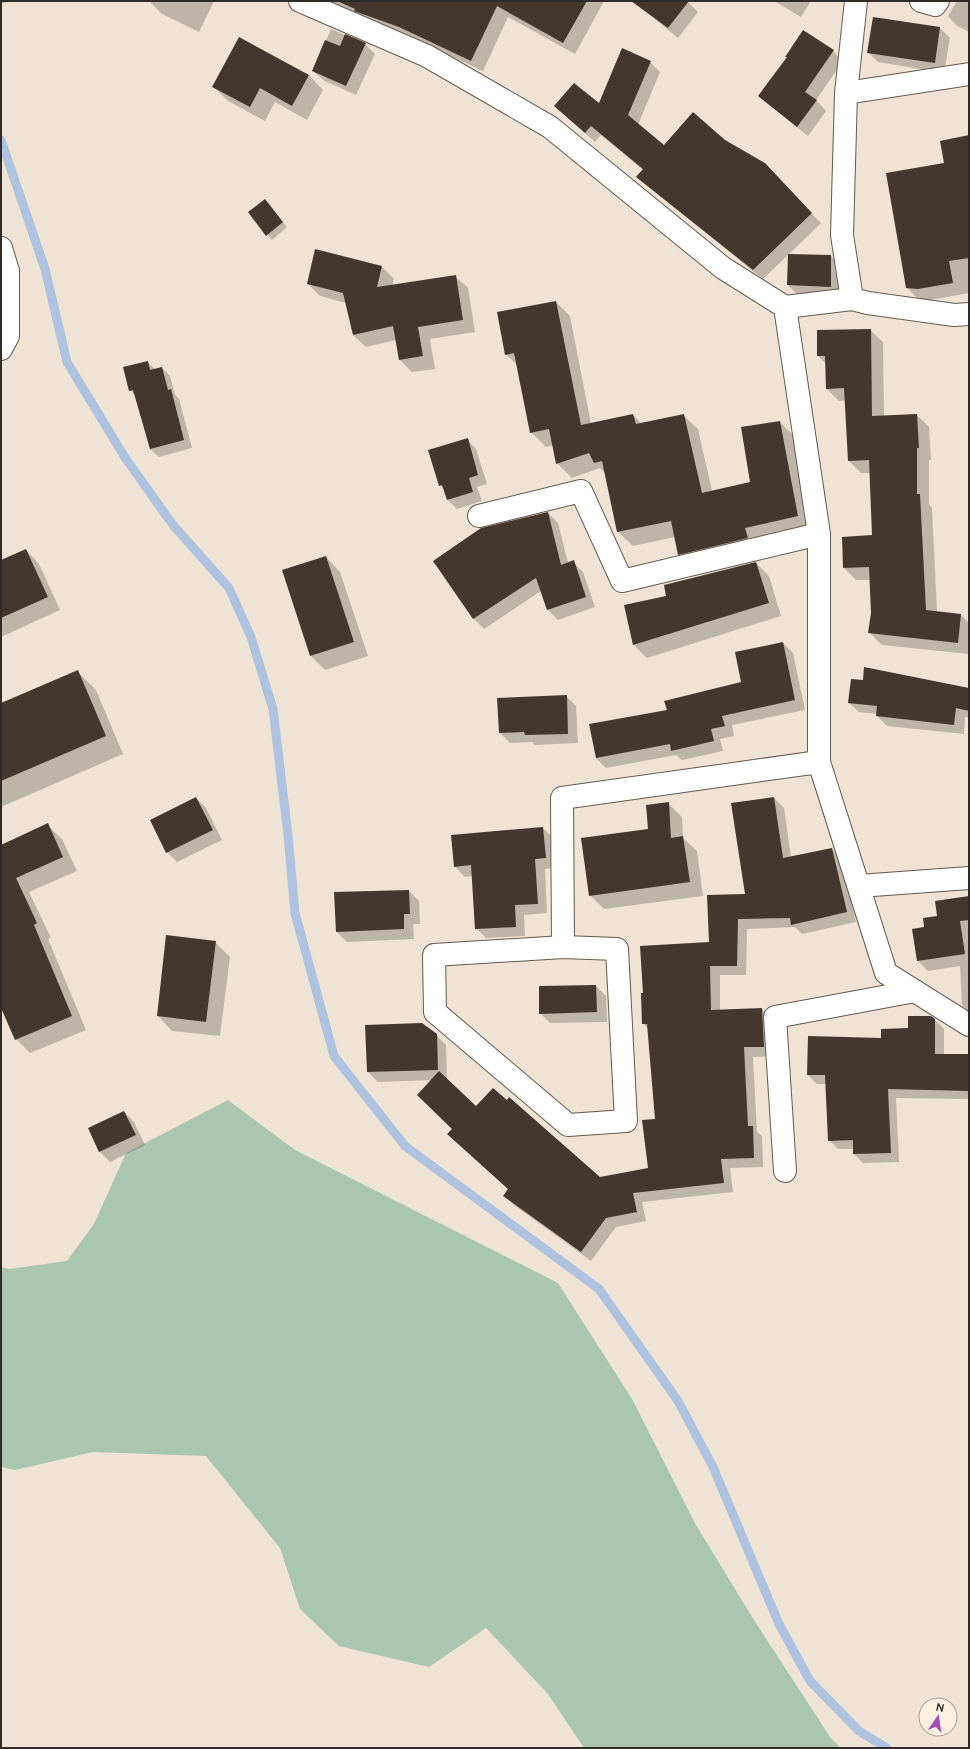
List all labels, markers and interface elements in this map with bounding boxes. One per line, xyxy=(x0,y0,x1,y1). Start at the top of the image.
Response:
north arrow xyxy=(918,1697,958,1737)
text: N xyxy=(935,1700,946,1714)

